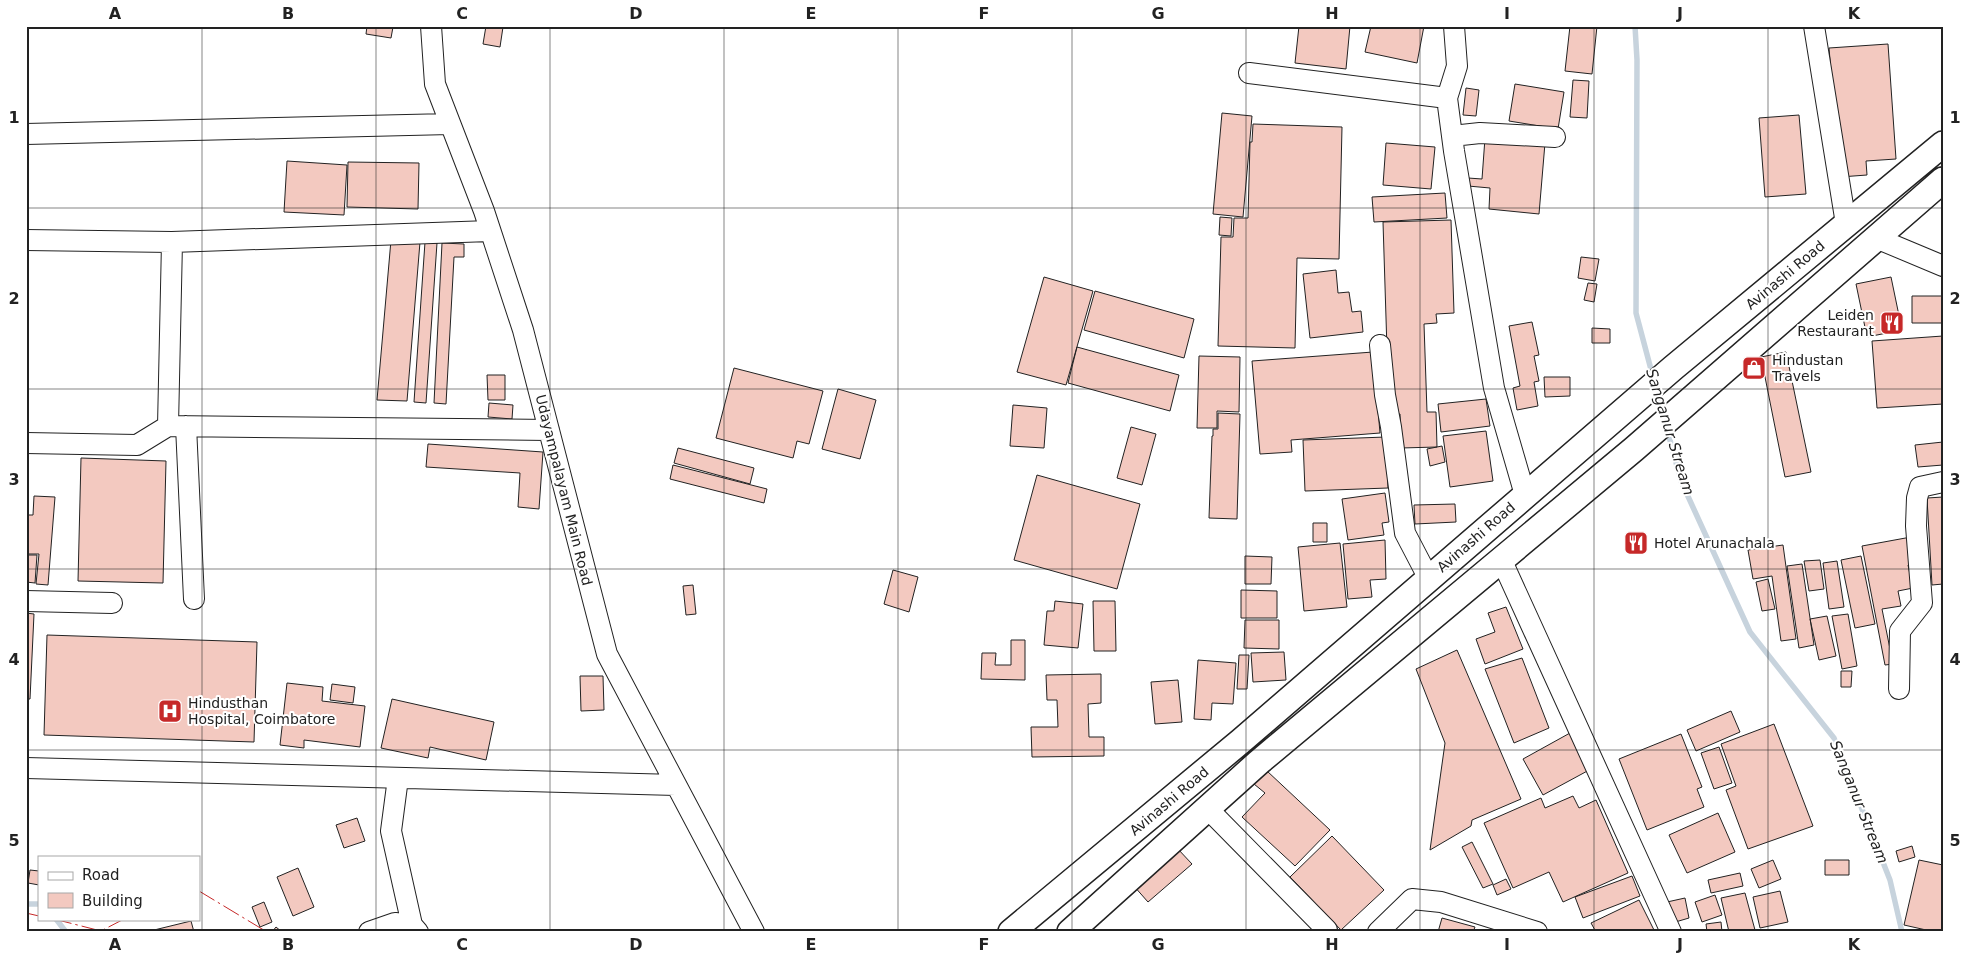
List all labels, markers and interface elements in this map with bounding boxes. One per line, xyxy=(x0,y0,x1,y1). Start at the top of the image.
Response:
text: A xyxy=(109,4,122,23)
text: B xyxy=(282,4,294,23)
text: C xyxy=(456,4,468,23)
text: D xyxy=(629,4,643,23)
text: E xyxy=(806,4,816,23)
text: F xyxy=(979,4,989,23)
text: G xyxy=(1151,4,1165,23)
text: H xyxy=(1325,4,1339,23)
text: I xyxy=(1504,4,1510,23)
text: J xyxy=(1676,4,1683,23)
text: K xyxy=(1848,4,1861,23)
text: 1 xyxy=(8,108,20,127)
text: 1 xyxy=(1949,108,1961,127)
street label: Avinashi Road xyxy=(1742,237,1828,313)
text: 2 xyxy=(8,289,20,308)
text: 2 xyxy=(1949,289,1961,308)
place label: Leiden Restaurant xyxy=(1797,307,1874,339)
restaurant icon: Leiden Restaurant xyxy=(1879,310,1905,336)
place label: Hindustan Travels xyxy=(1771,352,1843,384)
shop icon: Hindustan Travels xyxy=(1741,355,1767,381)
water label: Sanganur Stream xyxy=(1642,366,1698,498)
street label: Udayampalayam Main Road xyxy=(533,393,595,587)
text: 3 xyxy=(8,470,20,489)
text: 3 xyxy=(1949,470,1961,489)
street label: Avinashi Road xyxy=(1434,499,1518,575)
restaurant icon: Hotel Arunachala xyxy=(1623,530,1649,556)
place label: Hotel Arunachala xyxy=(1654,535,1775,551)
text: 4 xyxy=(8,650,20,669)
text: 4 xyxy=(1949,650,1961,669)
place label: Hindusthan Hospital, Coimbatore xyxy=(188,695,335,727)
hospital icon: Hindusthan Hospital, Coimbatore xyxy=(157,698,183,724)
water label: Sanganur Stream xyxy=(1826,738,1892,866)
street label: Avinashi Road xyxy=(1126,763,1212,839)
text: 5 xyxy=(8,831,20,850)
text: 5 xyxy=(1949,831,1961,850)
legend xyxy=(38,856,200,920)
text: Road xyxy=(82,866,120,884)
text: Building xyxy=(82,892,143,910)
text: A xyxy=(109,935,122,954)
text: B xyxy=(282,935,294,954)
text: C xyxy=(456,935,468,954)
text: D xyxy=(629,935,643,954)
text: E xyxy=(806,935,816,954)
text: F xyxy=(979,935,989,954)
text: G xyxy=(1151,935,1165,954)
text: H xyxy=(1325,935,1339,954)
text: I xyxy=(1504,935,1510,954)
text: J xyxy=(1676,935,1683,954)
text: K xyxy=(1848,935,1861,954)

